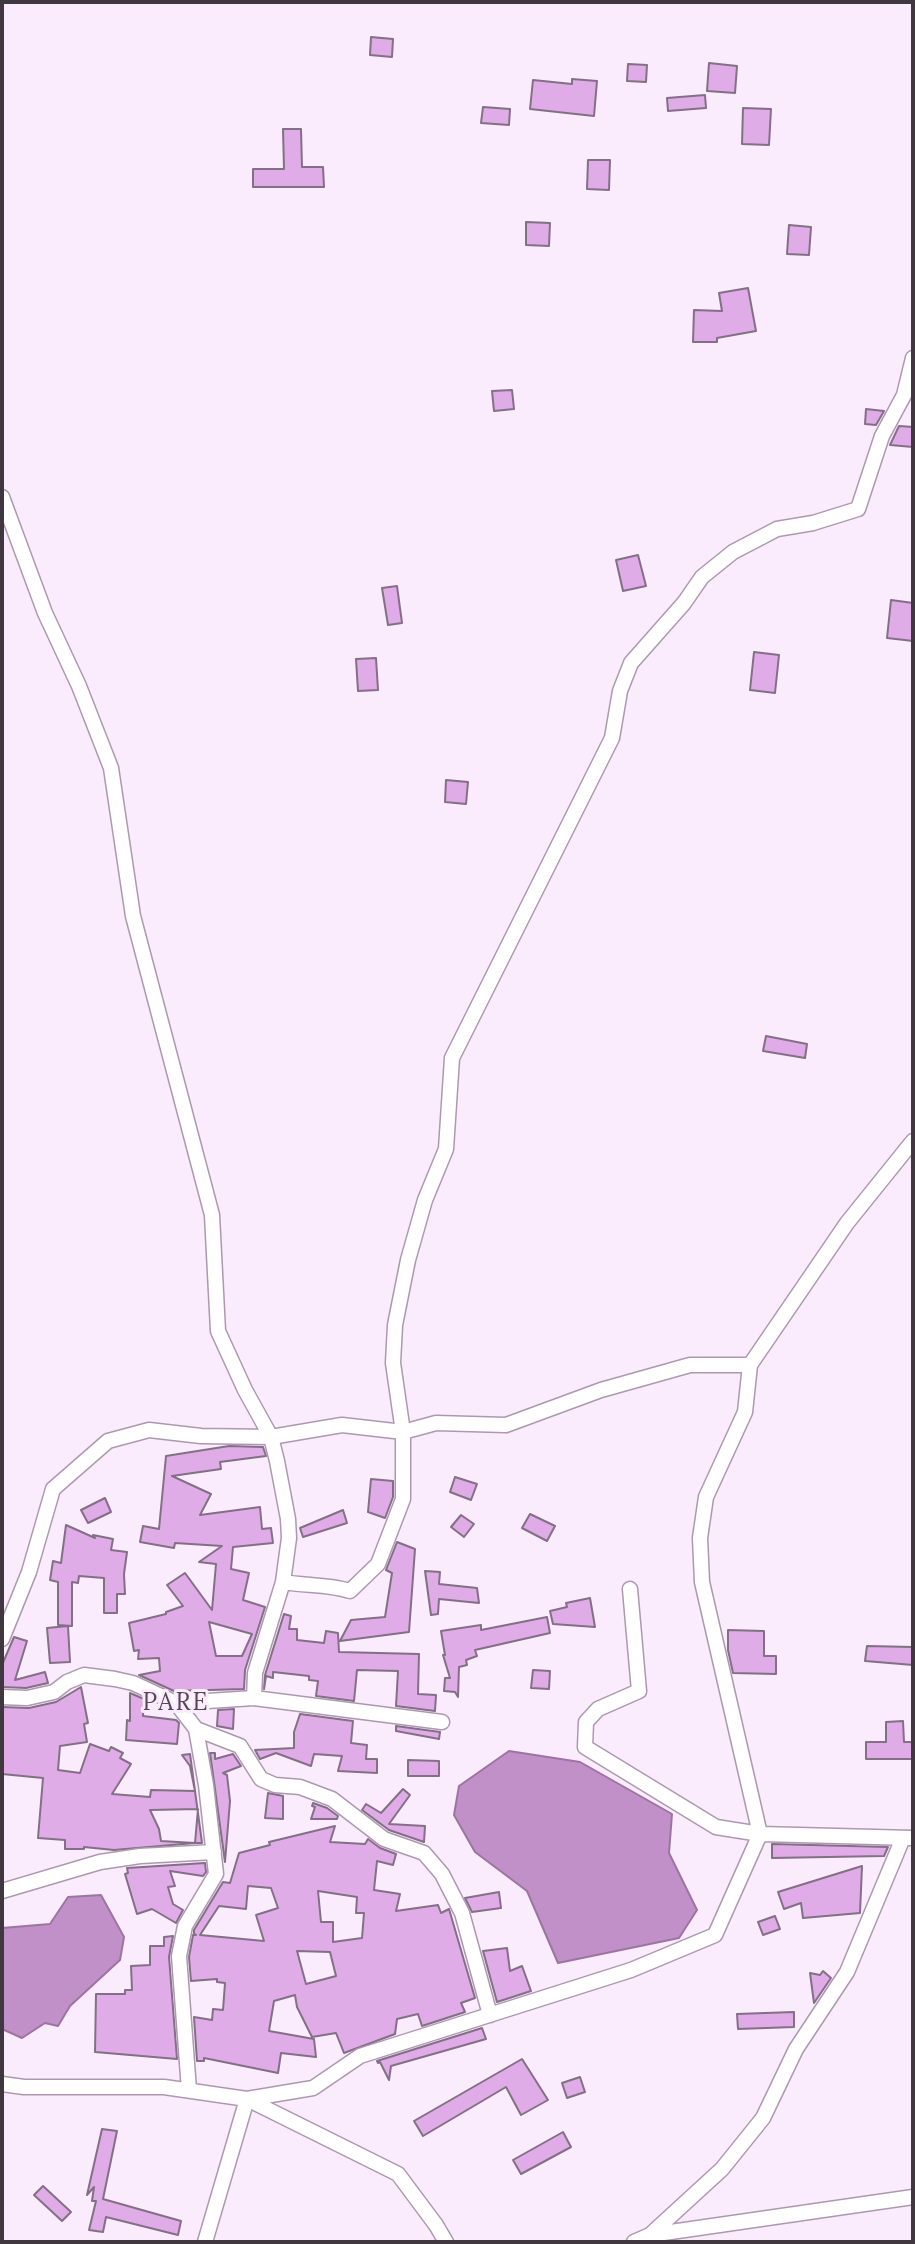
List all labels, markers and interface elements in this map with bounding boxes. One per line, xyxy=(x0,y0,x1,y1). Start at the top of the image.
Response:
district label: PARE xyxy=(143,1689,209,1717)

